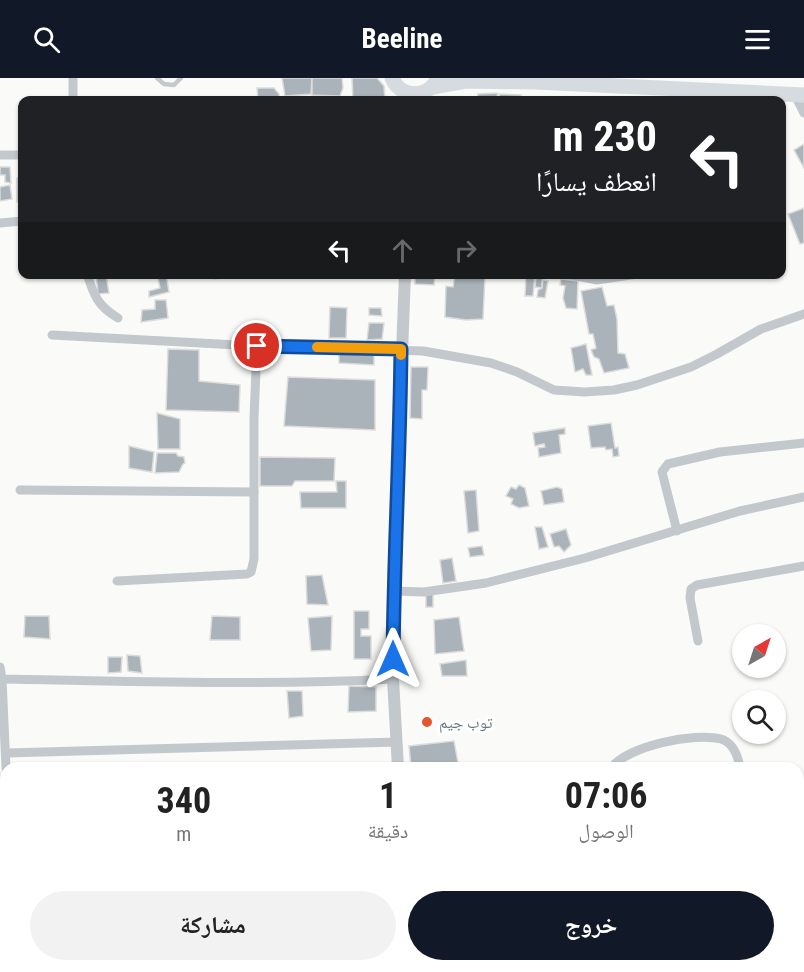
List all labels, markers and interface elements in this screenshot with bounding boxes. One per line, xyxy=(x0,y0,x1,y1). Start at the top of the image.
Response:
icon: search xyxy=(30,23,63,56)
text: Beeline xyxy=(362,23,442,55)
icon: menu xyxy=(741,23,774,56)
text: 230 m xyxy=(552,112,657,161)
icon: left xyxy=(678,120,756,198)
text: انعطف يسارًا xyxy=(536,166,657,198)
icon: left xyxy=(323,234,356,267)
icon: ahead xyxy=(386,234,419,267)
icon: right xyxy=(449,234,482,267)
pin xyxy=(231,320,282,371)
icon: arrive xyxy=(240,329,273,362)
north arrow xyxy=(732,624,786,678)
map controls xyxy=(732,624,786,744)
position arrow xyxy=(361,627,425,691)
button: search xyxy=(732,690,786,744)
place label: توب جيم xyxy=(439,713,493,733)
marker: توب جيم xyxy=(420,715,434,729)
text: 1 xyxy=(379,775,397,817)
text: 07:06 xyxy=(565,775,647,817)
text: 340 xyxy=(157,780,211,822)
text: دقيقة xyxy=(368,819,408,843)
text: الوصول xyxy=(579,819,634,843)
text: m xyxy=(176,822,191,846)
button: مشاركة xyxy=(30,891,396,960)
button: خروج xyxy=(408,891,774,960)

